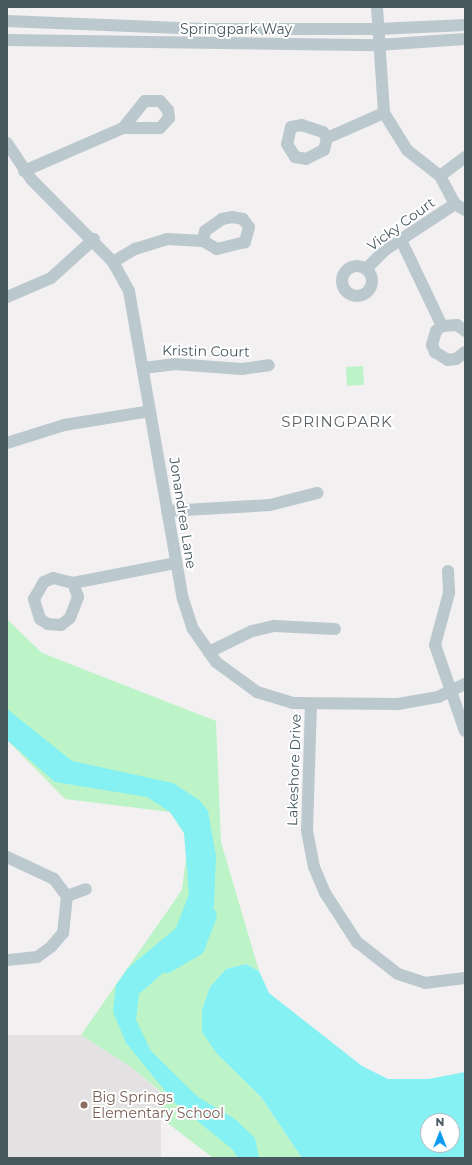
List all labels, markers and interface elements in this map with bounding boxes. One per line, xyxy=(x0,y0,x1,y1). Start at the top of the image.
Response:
street label: Springpark Way xyxy=(180,21,292,37)
street label: Vicky Court xyxy=(364,194,438,254)
street label: Kristin Court xyxy=(162,342,250,360)
district label: SPRINGPARK xyxy=(281,413,393,431)
street label: Jonandrea Lane xyxy=(166,456,200,570)
street label: Lakeshore Drive xyxy=(284,714,304,826)
place label: Big Springs Elementary School xyxy=(92,1089,224,1122)
marker: Big Springs Elementary School xyxy=(79,1100,89,1110)
north arrow xyxy=(420,1113,460,1153)
text: N xyxy=(436,1115,444,1129)

